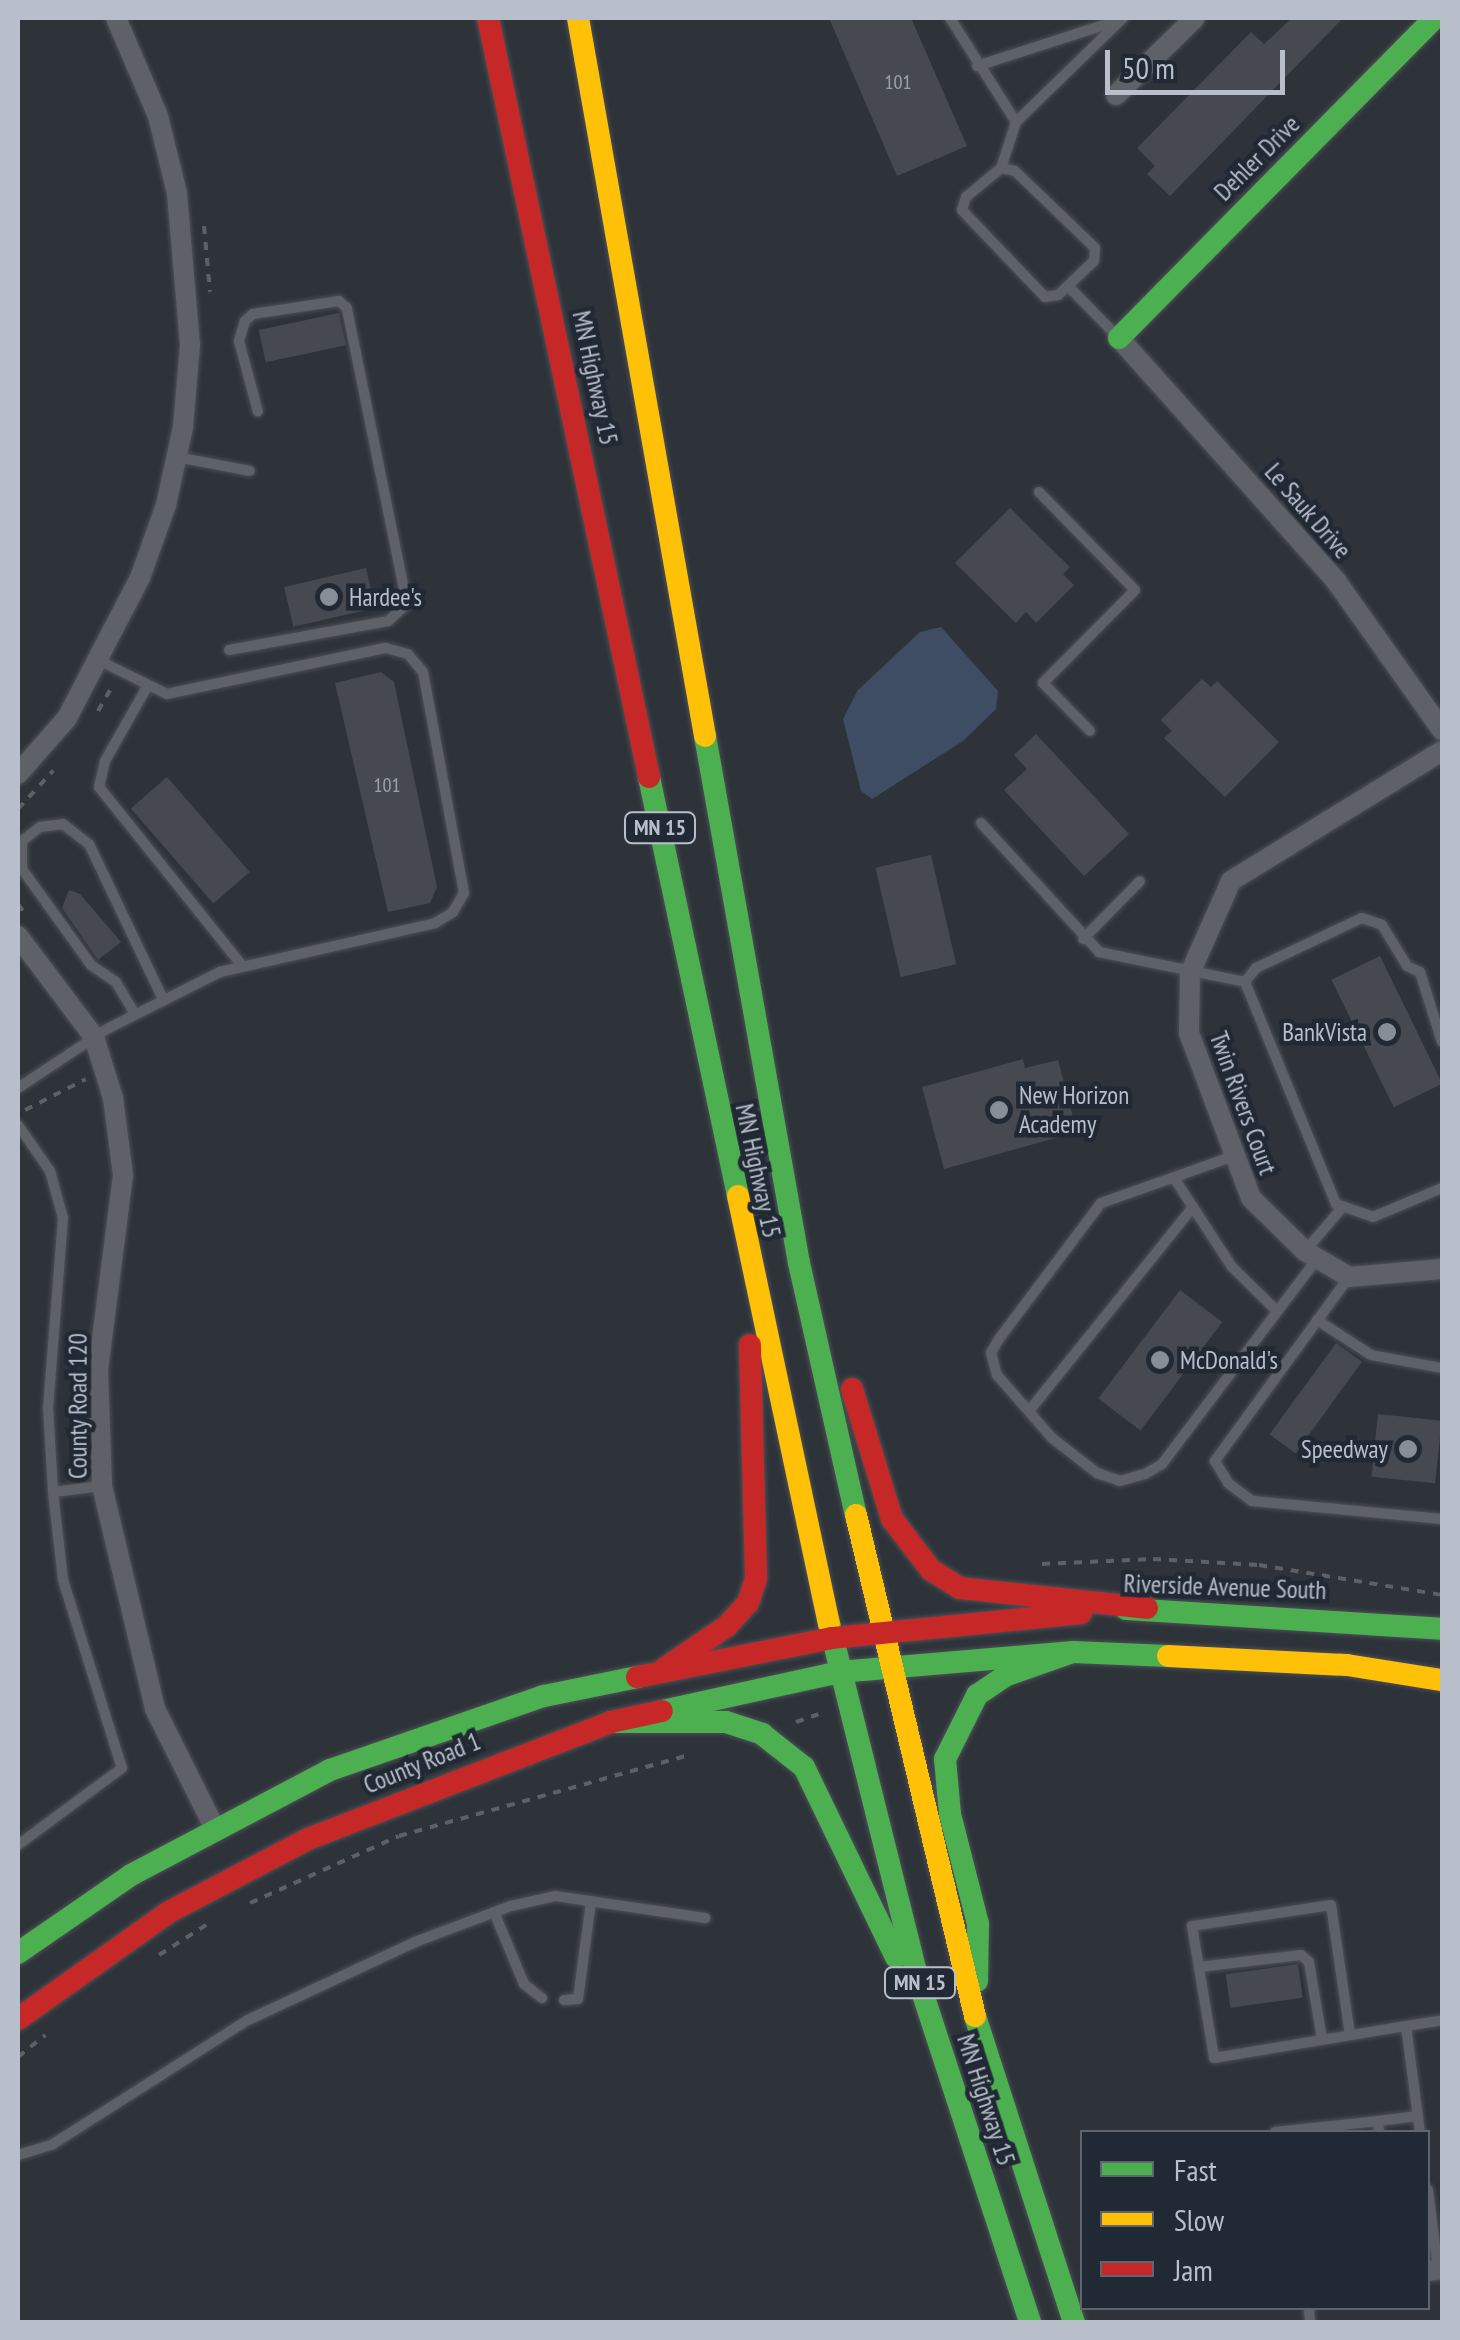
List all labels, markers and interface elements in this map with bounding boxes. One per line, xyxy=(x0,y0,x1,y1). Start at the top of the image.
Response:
scale bar xyxy=(1110,30,1290,92)
text: 50 m xyxy=(1122,48,1175,87)
house number: 101 xyxy=(885,70,911,94)
street label: Dehler Drive xyxy=(1208,109,1306,207)
street label: MN Highway 15 xyxy=(566,308,624,448)
street label: Le Sauk Drive xyxy=(1258,457,1358,565)
place label: Hardee's xyxy=(349,582,422,612)
marker: Hardee's xyxy=(318,586,340,608)
house number: 101 xyxy=(374,773,400,797)
road number: MN 15 xyxy=(622,811,698,845)
place label: BankVista xyxy=(1282,1017,1367,1047)
marker: BankVista xyxy=(1376,1021,1398,1043)
street label: Twin Rivers Court xyxy=(1203,1027,1283,1179)
place label: New Horizon Academy xyxy=(1019,1081,1130,1140)
marker: New Horizon Academy xyxy=(988,1099,1010,1121)
street label: MN Highway 15 xyxy=(729,1101,787,1241)
street label: County Road 120 xyxy=(63,1333,93,1479)
place label: McDonald's xyxy=(1180,1345,1278,1375)
marker: McDonald's xyxy=(1149,1349,1171,1371)
place label: Speedway xyxy=(1301,1434,1388,1464)
marker: Speedway xyxy=(1397,1438,1419,1460)
street label: Riverside Avenue South xyxy=(1123,1568,1327,1606)
street label: County Road 1 xyxy=(359,1726,485,1800)
road number: MN 15 xyxy=(882,1966,958,2000)
street label: MN Highway 15 xyxy=(951,2030,1021,2170)
legend xyxy=(1080,2130,1430,2310)
text: Fast xyxy=(1174,2150,1217,2189)
text: Slow xyxy=(1174,2200,1224,2239)
text: Jam xyxy=(1174,2250,1213,2289)

